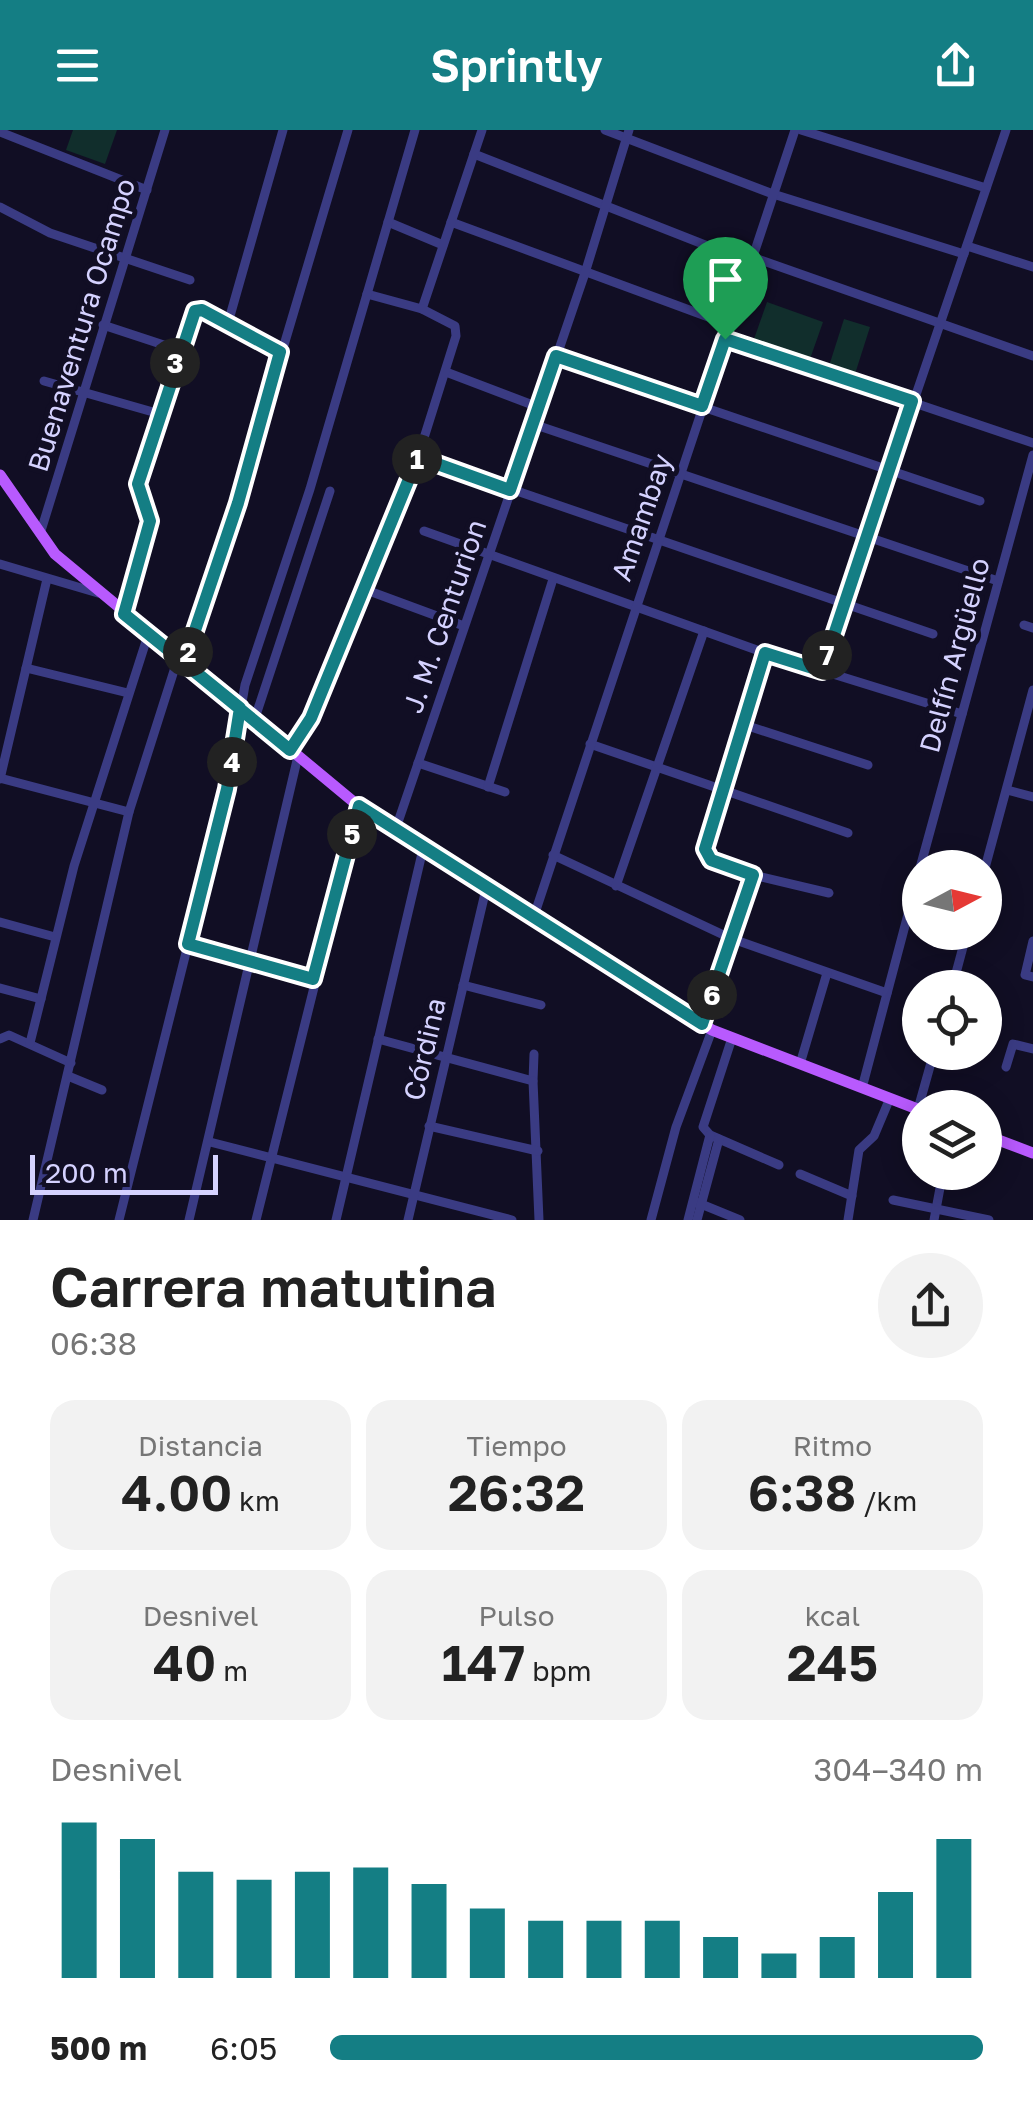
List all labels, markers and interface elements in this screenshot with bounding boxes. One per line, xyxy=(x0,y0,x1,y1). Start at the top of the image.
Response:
icon: menu xyxy=(50,38,105,93)
text: Sprintly xyxy=(430,38,603,92)
icon: share xyxy=(928,38,983,93)
street label: Buenaventura Ocampo xyxy=(21,174,141,476)
pin xyxy=(683,237,768,340)
icon: arrive xyxy=(698,252,753,307)
pin: 3 xyxy=(150,338,200,388)
text: 3 xyxy=(166,346,184,379)
pin: 1 xyxy=(392,434,442,484)
text: 1 xyxy=(410,442,424,475)
street label: Amambay xyxy=(604,449,678,585)
street label: J. M. Centurion xyxy=(395,515,493,717)
street label: Delfín Argüello xyxy=(912,554,996,756)
pin: 2 xyxy=(163,627,213,677)
pin: 7 xyxy=(802,630,852,680)
text: 2 xyxy=(179,635,197,668)
text: 7 xyxy=(819,638,835,671)
pin: 4 xyxy=(207,737,257,787)
text: 4 xyxy=(223,745,241,778)
pin: 5 xyxy=(327,809,377,859)
text: 5 xyxy=(343,817,361,850)
north arrow xyxy=(902,850,1002,950)
map controls xyxy=(902,850,1002,1190)
pin: 6 xyxy=(687,970,737,1020)
button: locate xyxy=(902,970,1002,1070)
text: 6 xyxy=(703,978,721,1011)
street label: Córdina xyxy=(396,994,452,1104)
button: layers xyxy=(902,1090,1002,1190)
scale bar xyxy=(30,1150,218,1194)
text: 200 m xyxy=(45,1156,128,1189)
text: Carrera matutina xyxy=(50,1253,497,1319)
button: share xyxy=(878,1253,983,1358)
text: 06:38 xyxy=(50,1324,137,1362)
text: Distancia xyxy=(138,1429,263,1462)
text: Tiempo xyxy=(467,1429,566,1462)
text: Ritmo xyxy=(793,1429,872,1462)
text: 4.00 xyxy=(121,1462,232,1522)
text: 26:32 xyxy=(448,1462,585,1522)
text: 6:38 xyxy=(748,1462,856,1522)
text: km xyxy=(232,1484,280,1517)
text: /km xyxy=(856,1484,917,1517)
text: Desnivel xyxy=(143,1599,258,1632)
text: Pulso xyxy=(479,1599,554,1632)
text: kcal xyxy=(805,1599,860,1632)
text: 40 xyxy=(153,1632,216,1692)
text: 147 xyxy=(442,1632,525,1692)
text: 245 xyxy=(787,1632,878,1692)
text: m xyxy=(216,1654,248,1687)
text: bpm xyxy=(525,1654,591,1687)
text: Desnivel xyxy=(50,1750,182,1788)
text: 304–340 m xyxy=(814,1750,983,1788)
text: 500 m xyxy=(50,2029,147,2067)
text: 6:05 xyxy=(210,2029,277,2067)

